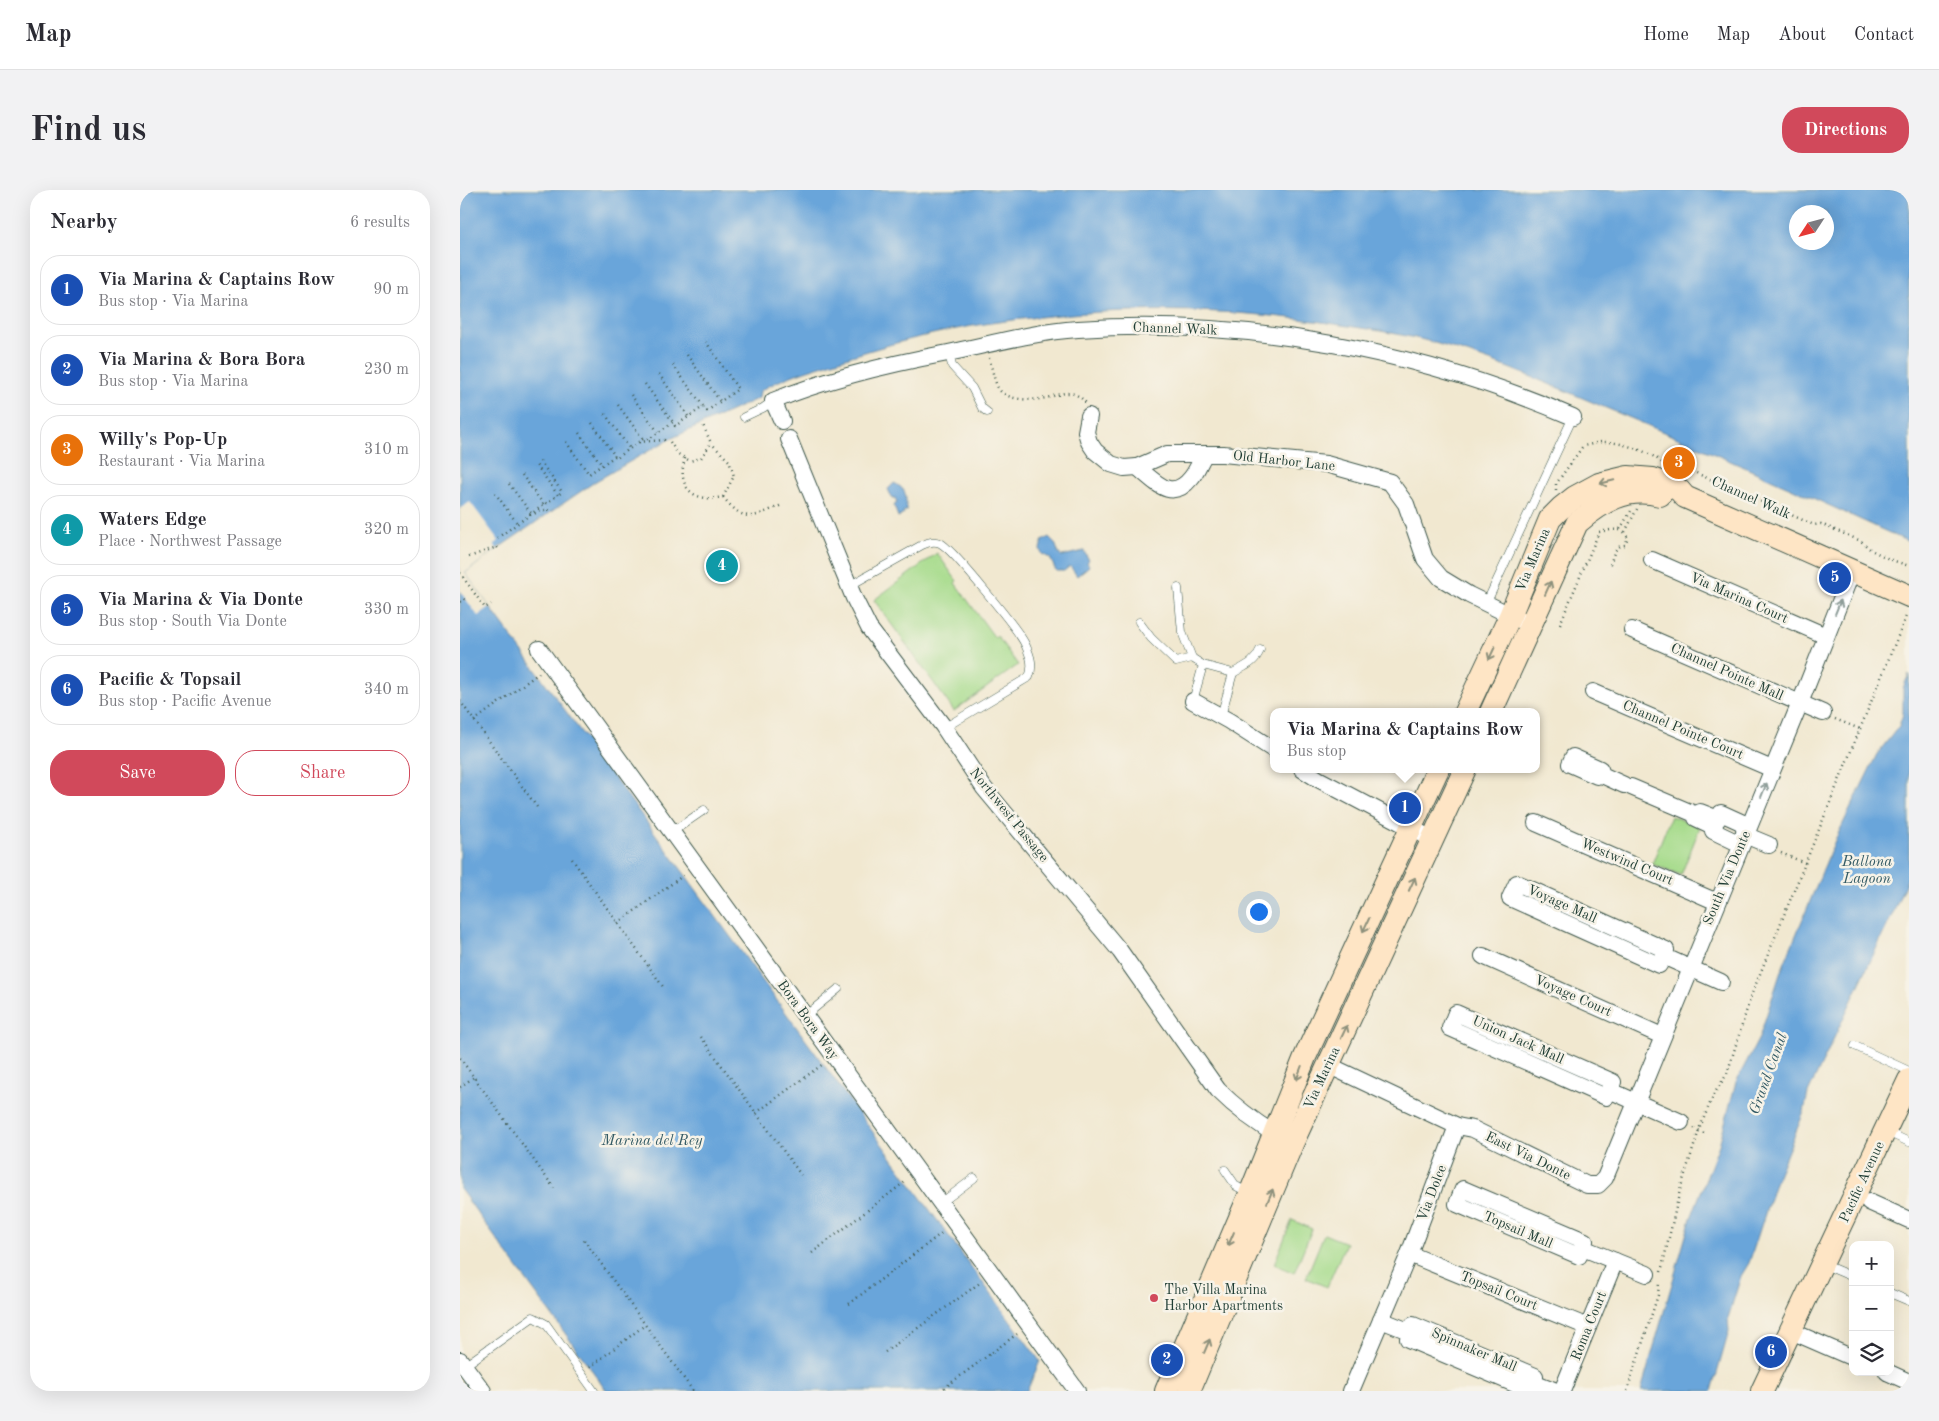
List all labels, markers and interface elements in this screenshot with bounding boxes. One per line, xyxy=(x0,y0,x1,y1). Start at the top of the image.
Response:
text: Map xyxy=(25,23,72,47)
text: Home xyxy=(1643,26,1689,44)
text: Map xyxy=(1717,26,1750,44)
text: About xyxy=(1778,26,1826,44)
text: Contact xyxy=(1854,26,1914,44)
button: Directions xyxy=(1782,107,1909,153)
text: Find us xyxy=(30,113,146,148)
north arrow xyxy=(1789,205,1834,250)
text: Nearby xyxy=(50,212,118,233)
text: 6 results xyxy=(350,215,410,231)
text: Via Marina & Captains Row xyxy=(98,271,335,290)
text: 1 xyxy=(62,282,72,298)
text: 90 m xyxy=(373,282,409,298)
text: Bus stop · Via Marina xyxy=(98,294,248,310)
street label: Channel Walk xyxy=(1132,321,1218,337)
text: Via Marina & Bora Bora xyxy=(98,351,306,370)
text: 2 xyxy=(62,362,72,378)
text: 230 m xyxy=(364,362,409,378)
text: Bus stop · Via Marina xyxy=(98,374,248,390)
text: Willy's Pop-Up xyxy=(98,431,227,450)
text: 3 xyxy=(62,442,72,458)
text: 310 m xyxy=(364,442,409,458)
pin: 3 xyxy=(1663,444,1695,482)
street label: Old Harbor Lane xyxy=(1232,449,1336,473)
text: Restaurant · Via Marina xyxy=(98,454,265,470)
street label: Channel Walk xyxy=(1709,474,1793,522)
one-way arrow xyxy=(1600,478,1616,487)
text: Waters Edge xyxy=(98,511,207,530)
text: 4 xyxy=(62,522,72,538)
text: 320 m xyxy=(364,522,409,538)
street label: Via Marina xyxy=(1513,526,1553,594)
text: Place · Northwest Passage xyxy=(98,534,282,550)
pin: 4 xyxy=(706,547,738,585)
pin: 5 xyxy=(1819,559,1851,597)
street label: Via Marina Court xyxy=(1688,570,1790,626)
one-way arrow xyxy=(1543,581,1553,596)
text: Via Marina & Via Donte xyxy=(98,591,303,610)
one-way arrow xyxy=(1833,600,1843,615)
text: 5 xyxy=(62,602,72,618)
text: 330 m xyxy=(364,602,409,618)
text: Bus stop · South Via Donte xyxy=(98,614,287,630)
street label: Channel Pointe Mall xyxy=(1669,641,1786,703)
one-way arrow xyxy=(1487,645,1496,660)
text: Pacific & Topsail xyxy=(98,671,241,690)
text: 6 xyxy=(62,682,72,698)
text: 340 m xyxy=(364,682,409,698)
text: Bus stop · Pacific Avenue xyxy=(98,694,271,710)
street label: Channel Pointe Court xyxy=(1620,698,1746,762)
popup xyxy=(1270,708,1540,773)
text: Via Marina & Captains Row xyxy=(1287,721,1523,740)
text: Bus stop xyxy=(1287,744,1346,760)
button: Save xyxy=(50,750,225,796)
button: Share xyxy=(235,750,410,796)
street label: Northwest Passage xyxy=(967,765,1051,865)
one-way arrow xyxy=(1760,783,1769,798)
pin: 1 xyxy=(1389,789,1421,827)
street label: South Via Donte xyxy=(1701,829,1753,927)
street label: Westwind Court xyxy=(1579,836,1675,888)
water label: Ballona Lagoon xyxy=(1841,855,1892,887)
one-way arrow xyxy=(1407,877,1417,892)
street label: Voyage Mall xyxy=(1525,882,1599,926)
your location xyxy=(1246,899,1272,925)
one-way arrow xyxy=(1361,917,1370,932)
street label: Voyage Court xyxy=(1532,973,1614,1019)
street label: Bora Bora Way xyxy=(775,978,842,1063)
street label: Union Jack Mall xyxy=(1470,1014,1566,1067)
one-way arrow xyxy=(1339,1025,1349,1040)
water label: Grand Canal xyxy=(1747,1031,1791,1117)
street label: Via Marina xyxy=(1301,1044,1343,1112)
one-way arrow xyxy=(1294,1065,1303,1080)
street label: East Via Donte xyxy=(1483,1129,1573,1183)
water label: Marina del Rey xyxy=(600,1134,703,1149)
street label: Pacific Avenue xyxy=(1837,1139,1887,1225)
street label: Via Dolce xyxy=(1415,1163,1449,1223)
one-way arrow xyxy=(1266,1189,1276,1204)
street label: Topsail Mall xyxy=(1481,1209,1555,1251)
one-way arrow xyxy=(1226,1231,1236,1246)
map controls xyxy=(1849,1241,1894,1376)
button: + xyxy=(1849,1241,1894,1286)
street label: Topsail Court xyxy=(1458,1269,1540,1313)
place label: The Villa Marina Harbor Apartments xyxy=(1164,1283,1283,1313)
button: − xyxy=(1849,1286,1894,1331)
street label: Roma Court xyxy=(1569,1289,1609,1363)
marker: The Villa Marina Harbor Apartments xyxy=(1148,1292,1160,1304)
street label: Spinnaker Mall xyxy=(1429,1326,1519,1374)
button: layers xyxy=(1849,1331,1894,1376)
pin: 6 xyxy=(1755,1333,1787,1371)
one-way arrow xyxy=(1203,1339,1213,1354)
pin: 2 xyxy=(1151,1341,1183,1379)

